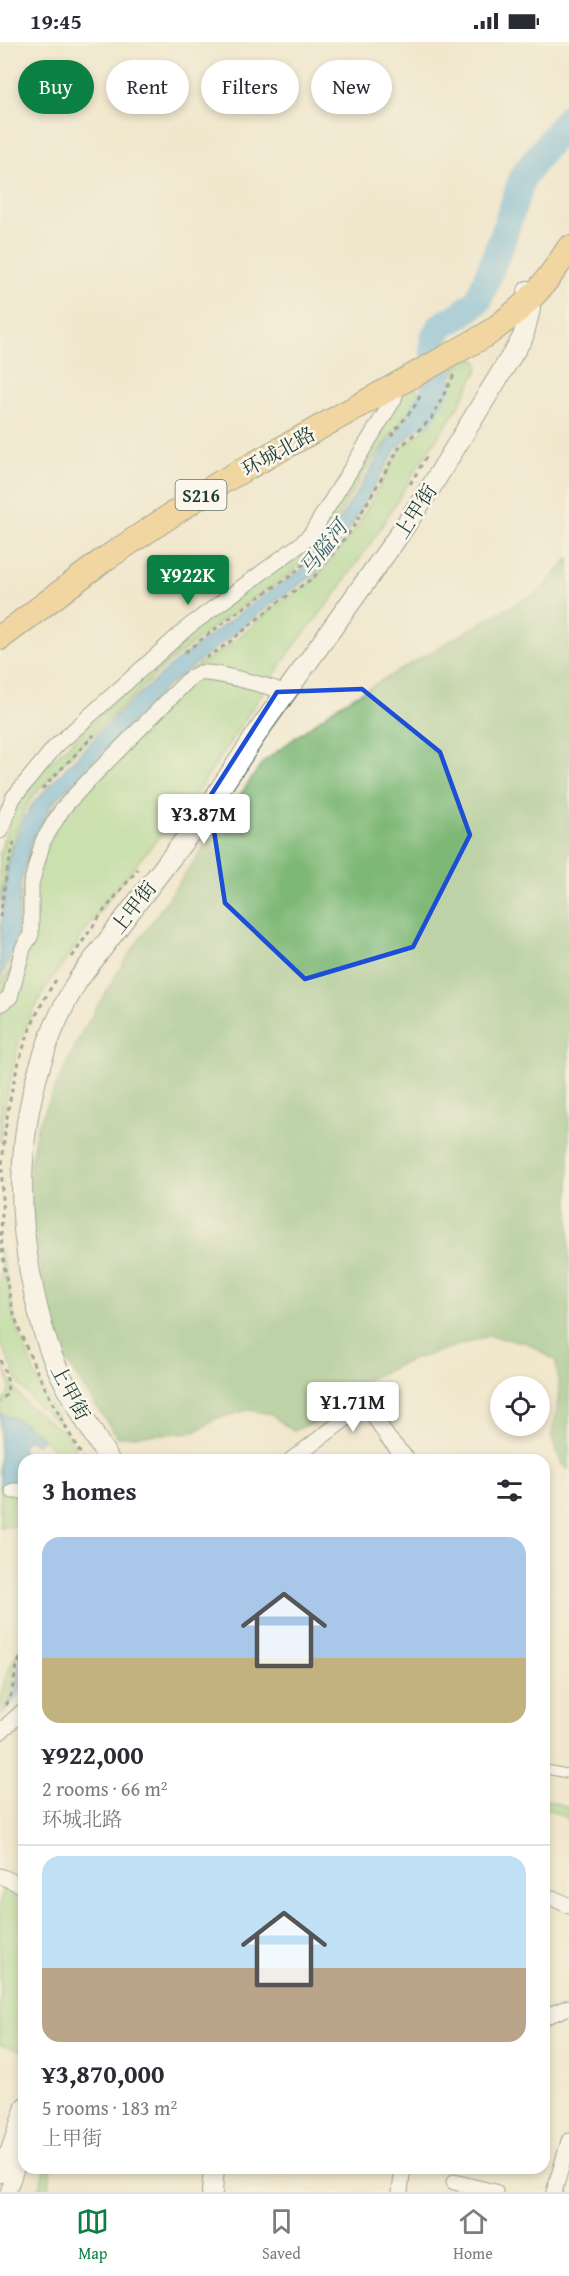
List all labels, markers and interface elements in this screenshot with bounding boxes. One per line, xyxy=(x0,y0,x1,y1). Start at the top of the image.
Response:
text: 19:45 xyxy=(30,5,82,37)
chip: Buy xyxy=(18,60,94,114)
chip: Rent xyxy=(106,60,189,114)
chip: Filters xyxy=(201,60,299,114)
chip: New xyxy=(311,60,392,114)
street label: 环城北路 xyxy=(236,419,320,483)
street label: 上甲街 xyxy=(387,478,443,544)
road number: S216 xyxy=(176,480,226,510)
water label: 马隘河 xyxy=(291,510,357,582)
pin: ¥922K xyxy=(146,555,230,606)
text: ¥922K xyxy=(161,560,215,589)
pin: ¥3.87M xyxy=(155,794,253,845)
text: ¥3.87M xyxy=(172,799,236,828)
street label: 上甲街 xyxy=(103,874,163,940)
street label: 上甲街 xyxy=(44,1359,98,1425)
map controls xyxy=(490,1376,550,1436)
button: locate xyxy=(490,1376,550,1436)
pin: ¥1.71M xyxy=(304,1382,402,1433)
text: ¥1.71M xyxy=(321,1387,385,1416)
text: 3 homes xyxy=(42,1471,137,1510)
icon: filters xyxy=(493,1474,526,1507)
icon: home xyxy=(230,1576,338,1684)
text: ¥922,000 xyxy=(42,1735,144,1774)
text: 2 rooms · 66 m² xyxy=(42,1774,168,1803)
text: 环城北路 xyxy=(42,1804,122,1833)
icon: home xyxy=(230,1895,338,2003)
text: ¥3,870,000 xyxy=(42,2054,164,2093)
text: 5 rooms · 183 m² xyxy=(42,2093,177,2122)
text: 上甲街 xyxy=(42,2123,102,2152)
tab: Map xyxy=(76,2205,109,2265)
tab: Saved xyxy=(262,2205,301,2265)
tab: Home xyxy=(453,2205,493,2265)

